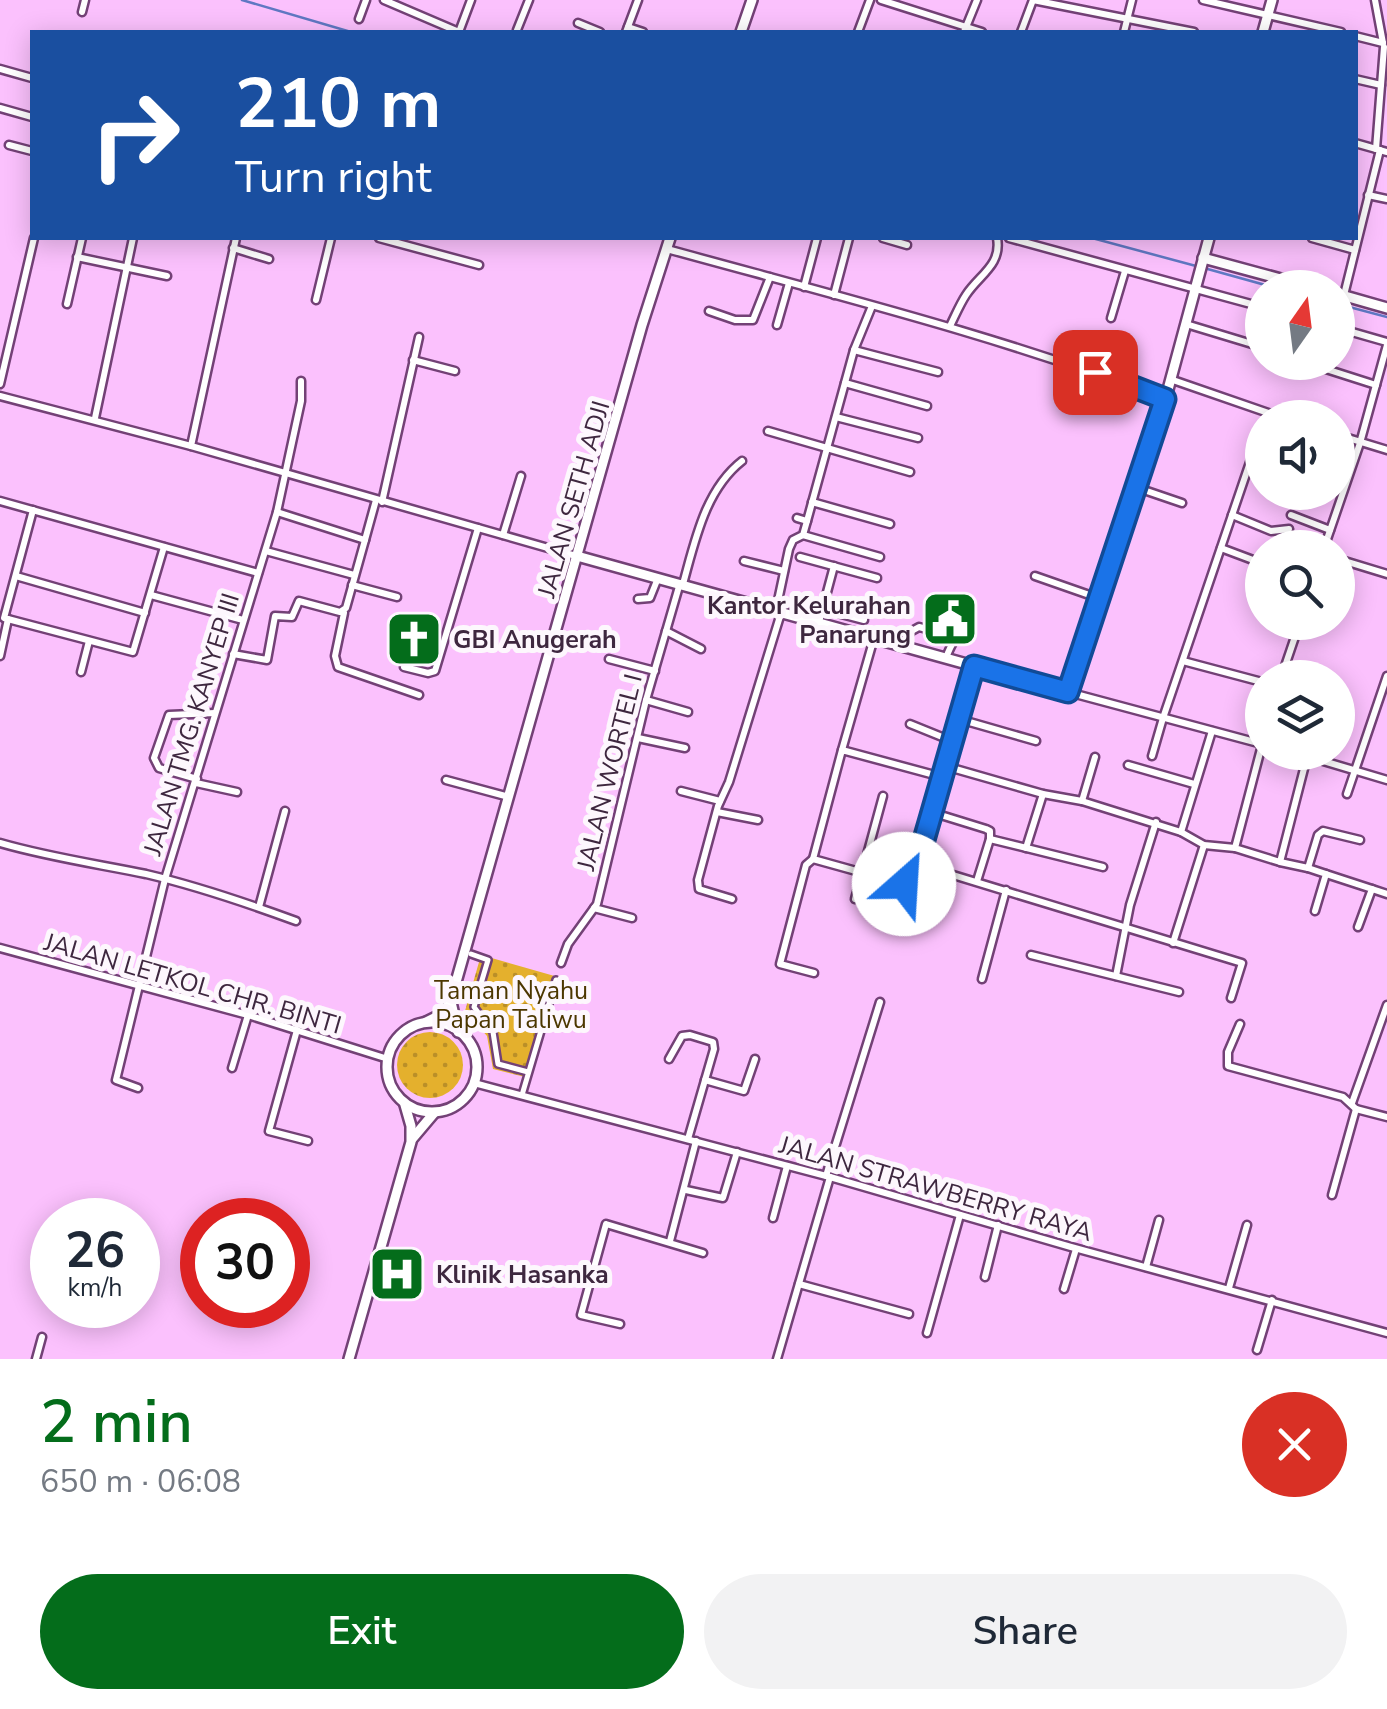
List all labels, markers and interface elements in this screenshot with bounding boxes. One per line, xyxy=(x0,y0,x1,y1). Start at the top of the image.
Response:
text: 210 m xyxy=(235,56,441,152)
icon: right xyxy=(70,70,200,200)
text: Turn right xyxy=(235,147,432,208)
north arrow xyxy=(1245,270,1355,380)
map controls xyxy=(1245,270,1355,770)
pin xyxy=(1053,330,1138,415)
icon: arrive xyxy=(1068,345,1123,400)
street label: JALAN SETH ADJI xyxy=(529,397,618,603)
button: sound xyxy=(1245,400,1355,510)
button: search xyxy=(1245,530,1355,640)
street label: JALAN TMG. KANYEP III xyxy=(136,589,248,860)
place label: Kantor Kelurahan Panarung xyxy=(707,589,911,652)
public building icon: Kantor Kelurahan Panarung xyxy=(920,589,980,649)
church icon: GBI Anugerah xyxy=(384,609,444,669)
place label: GBI Anugerah xyxy=(453,623,617,657)
button: layers xyxy=(1245,660,1355,770)
street label: JALAN WORTEL I xyxy=(569,671,651,875)
position arrow xyxy=(852,832,956,936)
street label: JALAN LETKOL CHR. BINTI xyxy=(39,925,345,1043)
park label: Taman Nyahu Papan Taliwu xyxy=(434,974,588,1037)
street label: JALAN STRAWBERRY RAYA xyxy=(774,1128,1096,1250)
speed limit sign: 30 xyxy=(180,1198,310,1328)
text: 26 xyxy=(65,1216,125,1285)
hospital icon: Klinik Hasanka xyxy=(367,1244,427,1304)
place label: Klinik Hasanka xyxy=(436,1258,609,1292)
text: km/h xyxy=(67,1271,123,1305)
text: 2 min xyxy=(40,1381,193,1463)
button: close xyxy=(1242,1392,1347,1497)
text: 650 m · 06:08 xyxy=(40,1460,241,1503)
button: Exit xyxy=(40,1574,684,1689)
button: Share xyxy=(704,1574,1347,1689)

